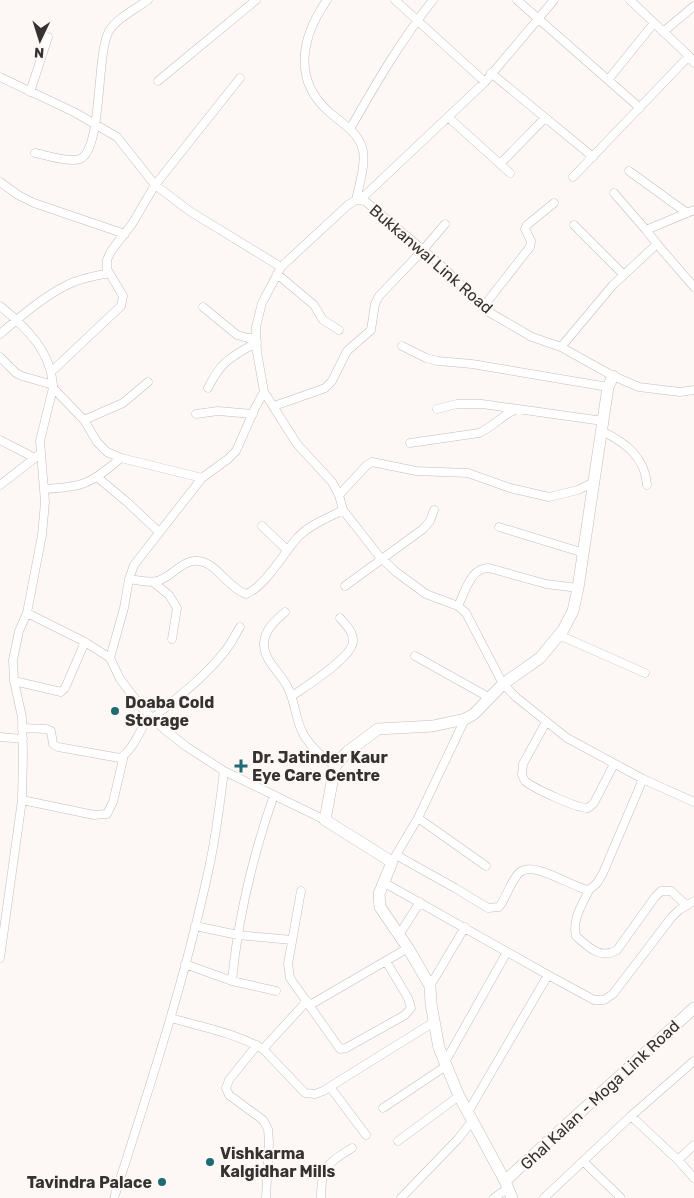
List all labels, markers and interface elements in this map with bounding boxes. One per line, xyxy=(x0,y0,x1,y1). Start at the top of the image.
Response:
north arrow xyxy=(15,15,65,65)
text: N xyxy=(34,44,45,61)
street label: Bukkanwal Link Road xyxy=(366,200,496,318)
place label: Doaba Cold Storage xyxy=(125,693,214,730)
marker: Doaba Cold Storage xyxy=(109,705,121,717)
place label: Dr. Jatinder Kaur Eye Care Centre xyxy=(252,748,388,785)
marker: Dr. Jatinder Kaur Eye Care Centre xyxy=(234,759,248,773)
street label: Ghal Kalan - Moga Link Road xyxy=(517,1016,683,1174)
place label: Vishkarma Kalgidhar Mills xyxy=(220,1144,336,1181)
marker: Vishkarma Kalgidhar Mills xyxy=(204,1156,216,1168)
place label: Tavindra Palace xyxy=(27,1173,152,1192)
marker: Tavindra Palace xyxy=(156,1176,168,1188)

